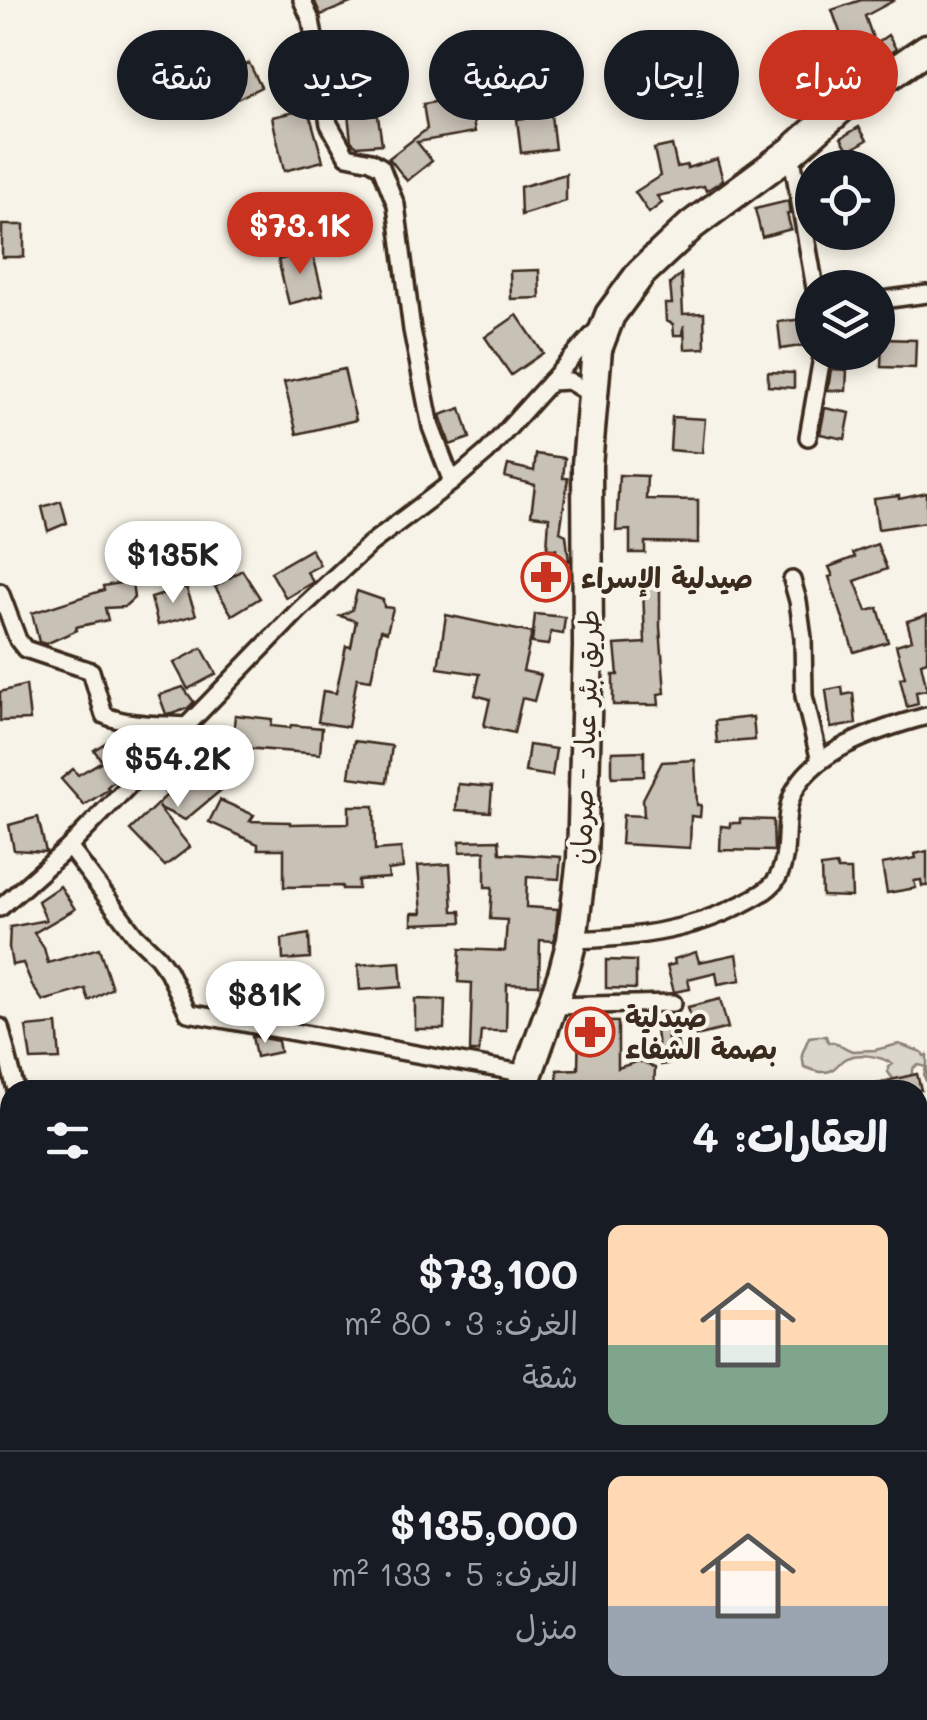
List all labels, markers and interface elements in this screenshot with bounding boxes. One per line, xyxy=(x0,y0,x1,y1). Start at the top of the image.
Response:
chip: شقة xyxy=(117,30,248,120)
chip: جديد xyxy=(268,30,409,120)
chip: تصفية xyxy=(429,30,584,120)
chip: إيجار xyxy=(604,30,739,120)
chip: شراء xyxy=(759,30,898,120)
map controls xyxy=(795,150,895,370)
button: locate xyxy=(795,150,895,250)
pin: $73.1K xyxy=(219,192,381,277)
text: $73.1K xyxy=(249,203,351,245)
button: layers xyxy=(795,270,895,370)
pin: $135K xyxy=(103,521,243,606)
text: $135K xyxy=(127,532,219,574)
pharmacy icon: صيدلية الإسراء xyxy=(520,551,572,603)
place label: صيدلية الإسراء xyxy=(581,559,753,597)
street label: طريق بئر عياد - صرمان xyxy=(562,609,607,865)
pin: $54.2K xyxy=(97,725,259,810)
text: $54.2K xyxy=(124,736,232,778)
pin: $81K xyxy=(206,961,324,1046)
text: $81K xyxy=(228,972,302,1014)
place label: صيدلية بصمة الشفاء xyxy=(625,998,777,1067)
pharmacy icon: صيدلية بصمة الشفاء xyxy=(564,1006,616,1058)
text: العقارات: 4 xyxy=(692,1108,888,1163)
icon: filters xyxy=(40,1113,95,1168)
text: $73,100 xyxy=(418,1245,578,1300)
icon: home xyxy=(688,1265,808,1385)
text: الغرف: 3 · 80 m² xyxy=(344,1301,578,1343)
text: شقة xyxy=(522,1354,578,1396)
text: $135,000 xyxy=(390,1496,578,1551)
icon: home xyxy=(688,1516,808,1636)
text: الغرف: 5 · 133 m² xyxy=(331,1552,578,1594)
text: منزل xyxy=(515,1605,578,1647)

